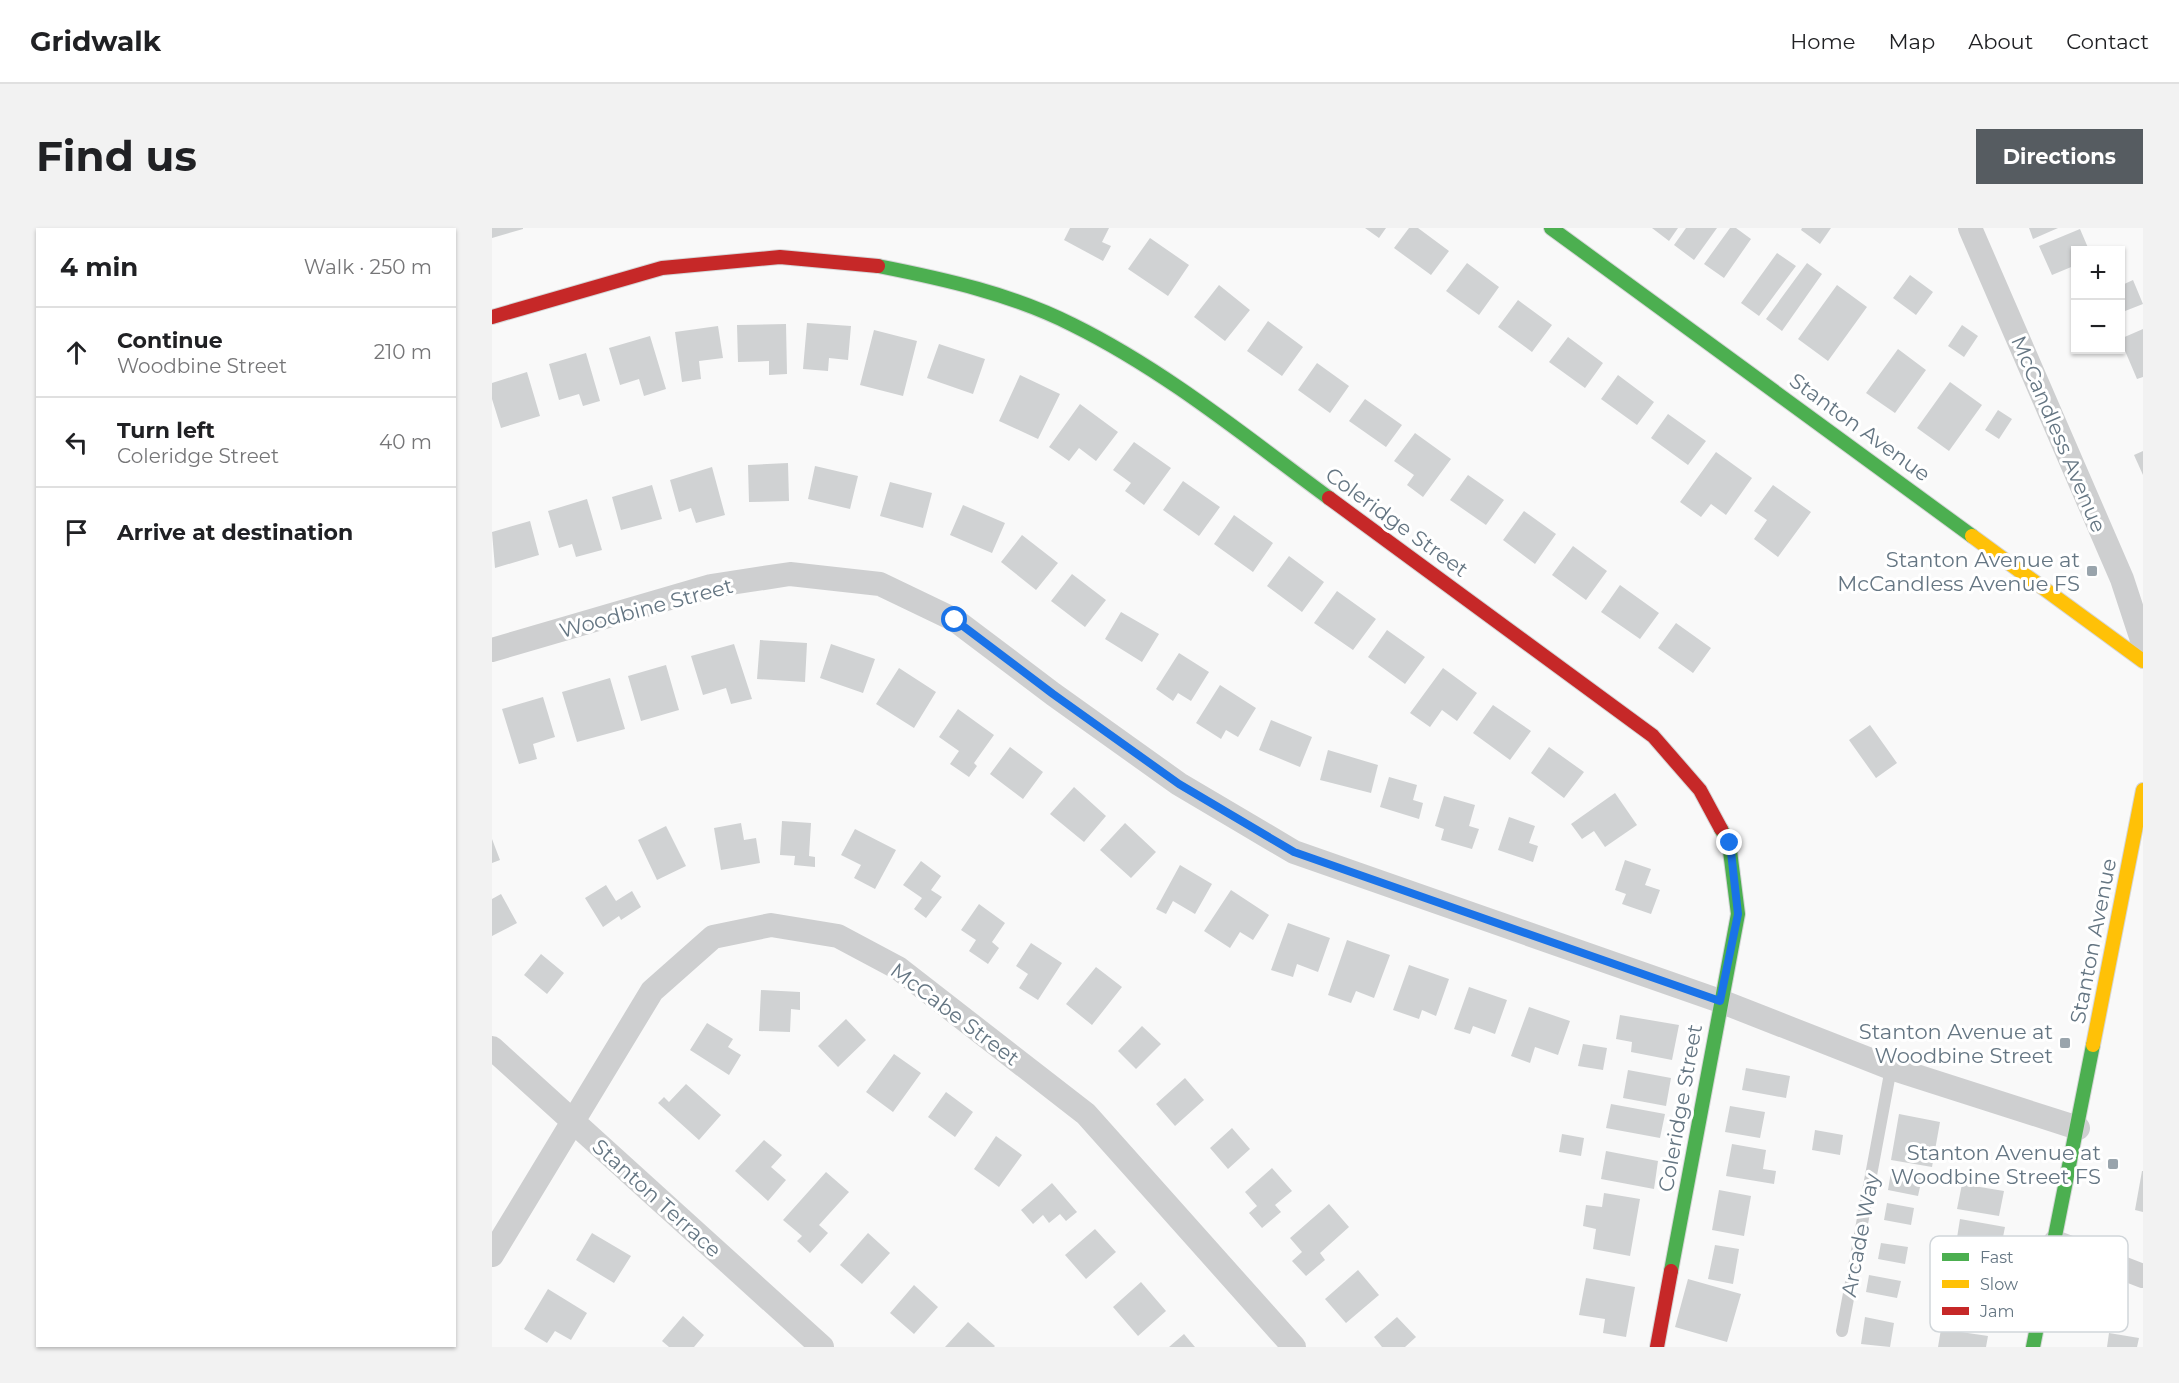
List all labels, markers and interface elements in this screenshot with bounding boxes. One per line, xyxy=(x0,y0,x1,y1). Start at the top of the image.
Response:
text: Gridwalk xyxy=(30,24,161,58)
text: Home xyxy=(1790,29,1855,54)
text: Map xyxy=(1888,29,1935,54)
text: About xyxy=(1968,29,2033,54)
text: Contact xyxy=(2066,29,2149,54)
button: Directions xyxy=(1976,129,2143,184)
text: Find us xyxy=(36,130,197,182)
map controls xyxy=(2071,246,2125,354)
button: + xyxy=(2071,246,2125,300)
text: 4 min xyxy=(60,251,138,283)
text: Walk · 250 m xyxy=(304,255,432,279)
button: − xyxy=(2071,300,2125,354)
text: Continue xyxy=(117,327,223,354)
street label: McCandless Avenue xyxy=(2006,332,2112,536)
icon: ahead xyxy=(60,336,93,369)
text: 210 m xyxy=(374,340,432,364)
text: Woodbine Street xyxy=(117,354,287,378)
street label: Stanton Avenue xyxy=(1785,368,1935,486)
text: Turn left xyxy=(117,417,215,444)
icon: left xyxy=(60,426,93,459)
text: 40 m xyxy=(379,430,432,454)
text: Coleridge Street xyxy=(117,444,279,468)
street label: Coleridge Street xyxy=(1321,462,1473,582)
icon: arrive xyxy=(60,516,93,549)
text: Arrive at destination xyxy=(117,519,353,546)
place label: Stanton Avenue at McCandless Avenue FS xyxy=(1837,547,2080,596)
marker: Stanton Avenue at McCandless Avenue FS xyxy=(2085,564,2099,578)
street label: Woodbine Street xyxy=(557,573,735,643)
route start xyxy=(941,606,967,632)
route end xyxy=(1716,829,1742,855)
street label: Stanton Avenue xyxy=(2065,856,2121,1026)
street label: McCabe Street xyxy=(886,957,1024,1071)
place label: Stanton Avenue at Woodbine Street xyxy=(1859,1019,2053,1068)
street label: Coleridge Street xyxy=(1653,1022,1707,1194)
marker: Stanton Avenue at Woodbine Street xyxy=(2058,1036,2072,1050)
street label: Stanton Terrace xyxy=(587,1134,727,1262)
place label: Stanton Avenue at Woodbine Street FS xyxy=(1891,1140,2101,1189)
marker: Stanton Avenue at Woodbine Street FS xyxy=(2106,1157,2120,1171)
street label: Arcade Way xyxy=(1836,1170,1884,1299)
legend xyxy=(1930,1236,2128,1332)
text: Fast xyxy=(1980,1248,2014,1267)
text: Slow xyxy=(1980,1275,2018,1294)
text: Jam xyxy=(1979,1302,2014,1321)

